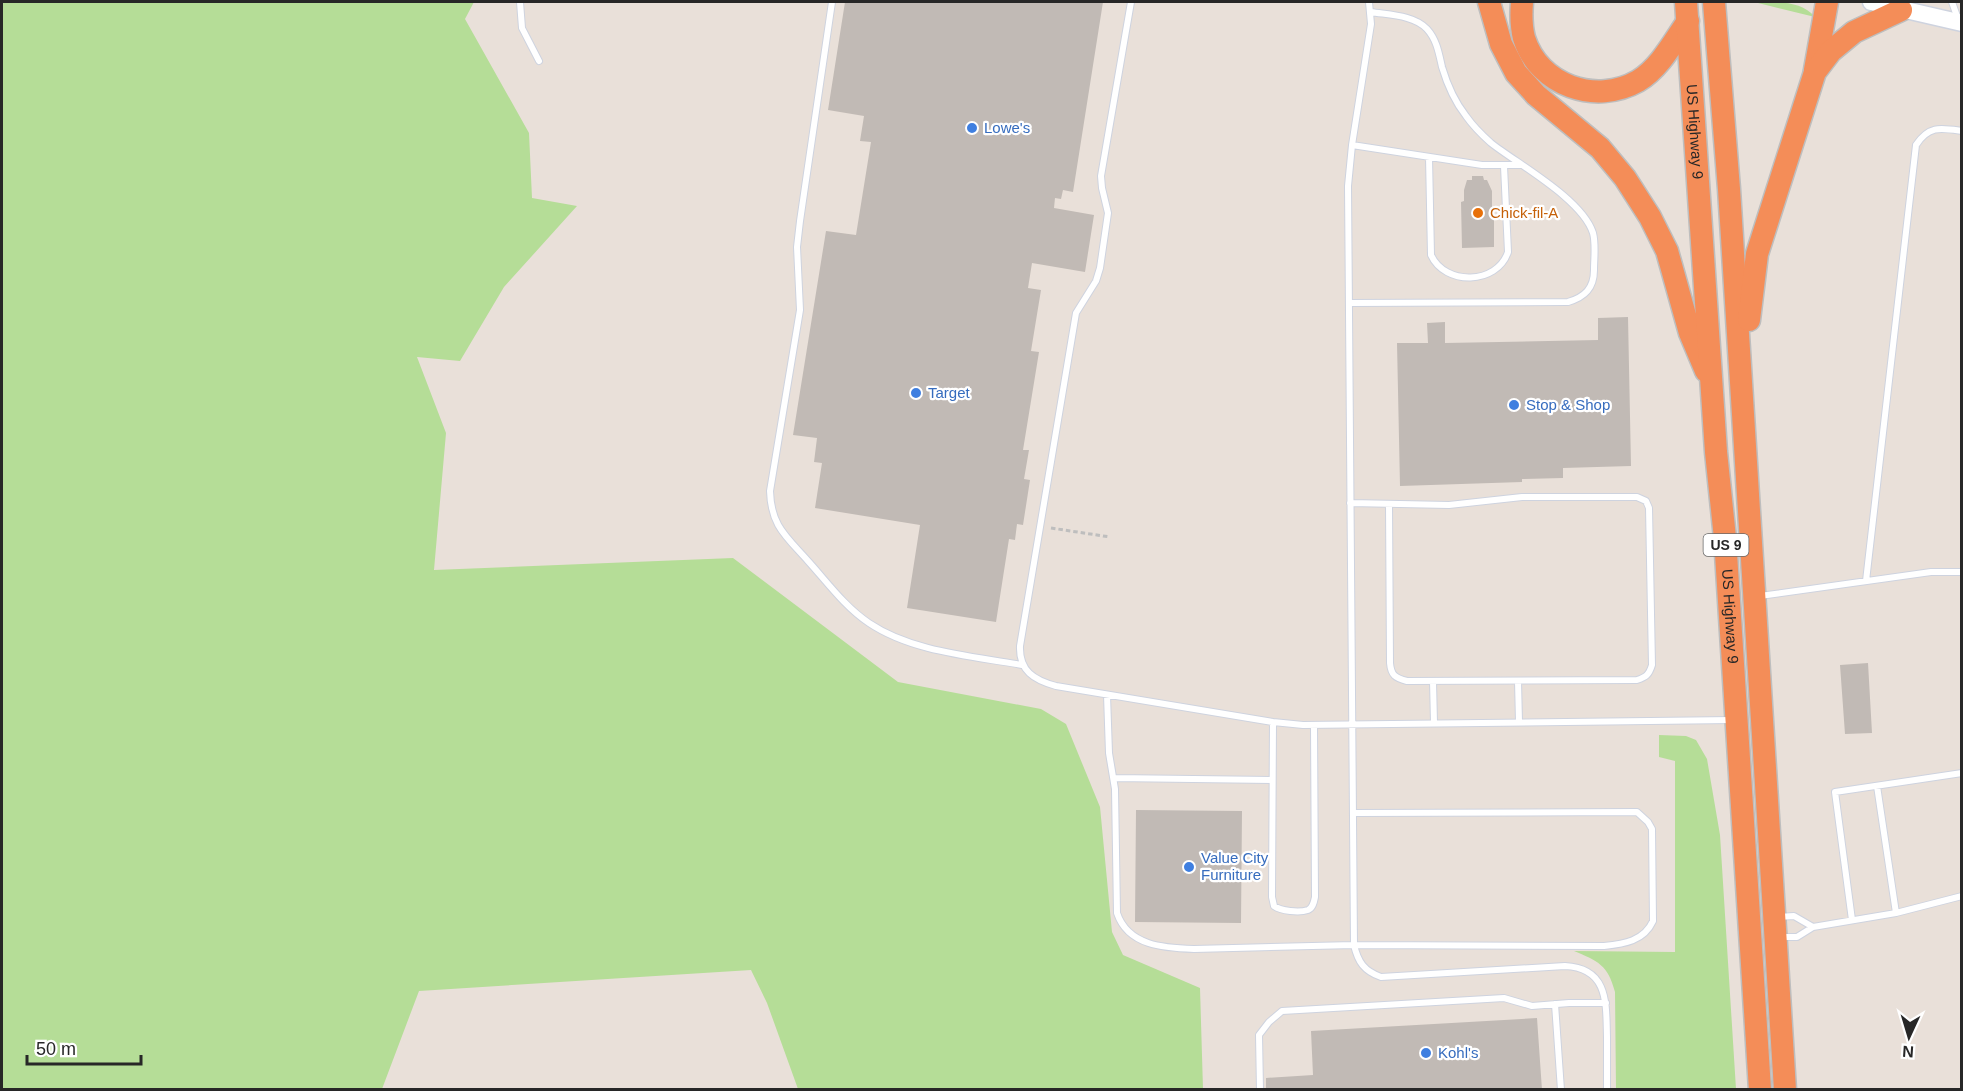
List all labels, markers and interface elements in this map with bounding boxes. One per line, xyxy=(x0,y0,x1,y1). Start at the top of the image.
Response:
street label: US Highway 9 xyxy=(1684,84,1707,180)
place label: Lowe's xyxy=(984,119,1030,136)
marker: Lowe's xyxy=(965,121,979,135)
place label: Chick-fil-A xyxy=(1490,204,1558,221)
marker: Chick-fil-A xyxy=(1471,206,1485,220)
place label: Target xyxy=(928,384,971,401)
marker: Target xyxy=(909,386,923,400)
place label: Stop & Shop xyxy=(1526,396,1610,413)
marker: Stop & Shop xyxy=(1507,398,1521,412)
road number: US 9 xyxy=(1704,534,1748,556)
street label: US Highway 9 xyxy=(1719,568,1742,664)
place label: Value City Furniture xyxy=(1201,849,1269,883)
marker: Value City Furniture xyxy=(1182,860,1196,874)
north arrow xyxy=(1879,1007,1939,1067)
scale bar xyxy=(27,1028,141,1066)
text: 50 m xyxy=(36,1039,76,1059)
text: N xyxy=(1902,1043,1914,1060)
place label: Kohl's xyxy=(1438,1044,1478,1061)
marker: Kohl's xyxy=(1419,1046,1433,1060)

